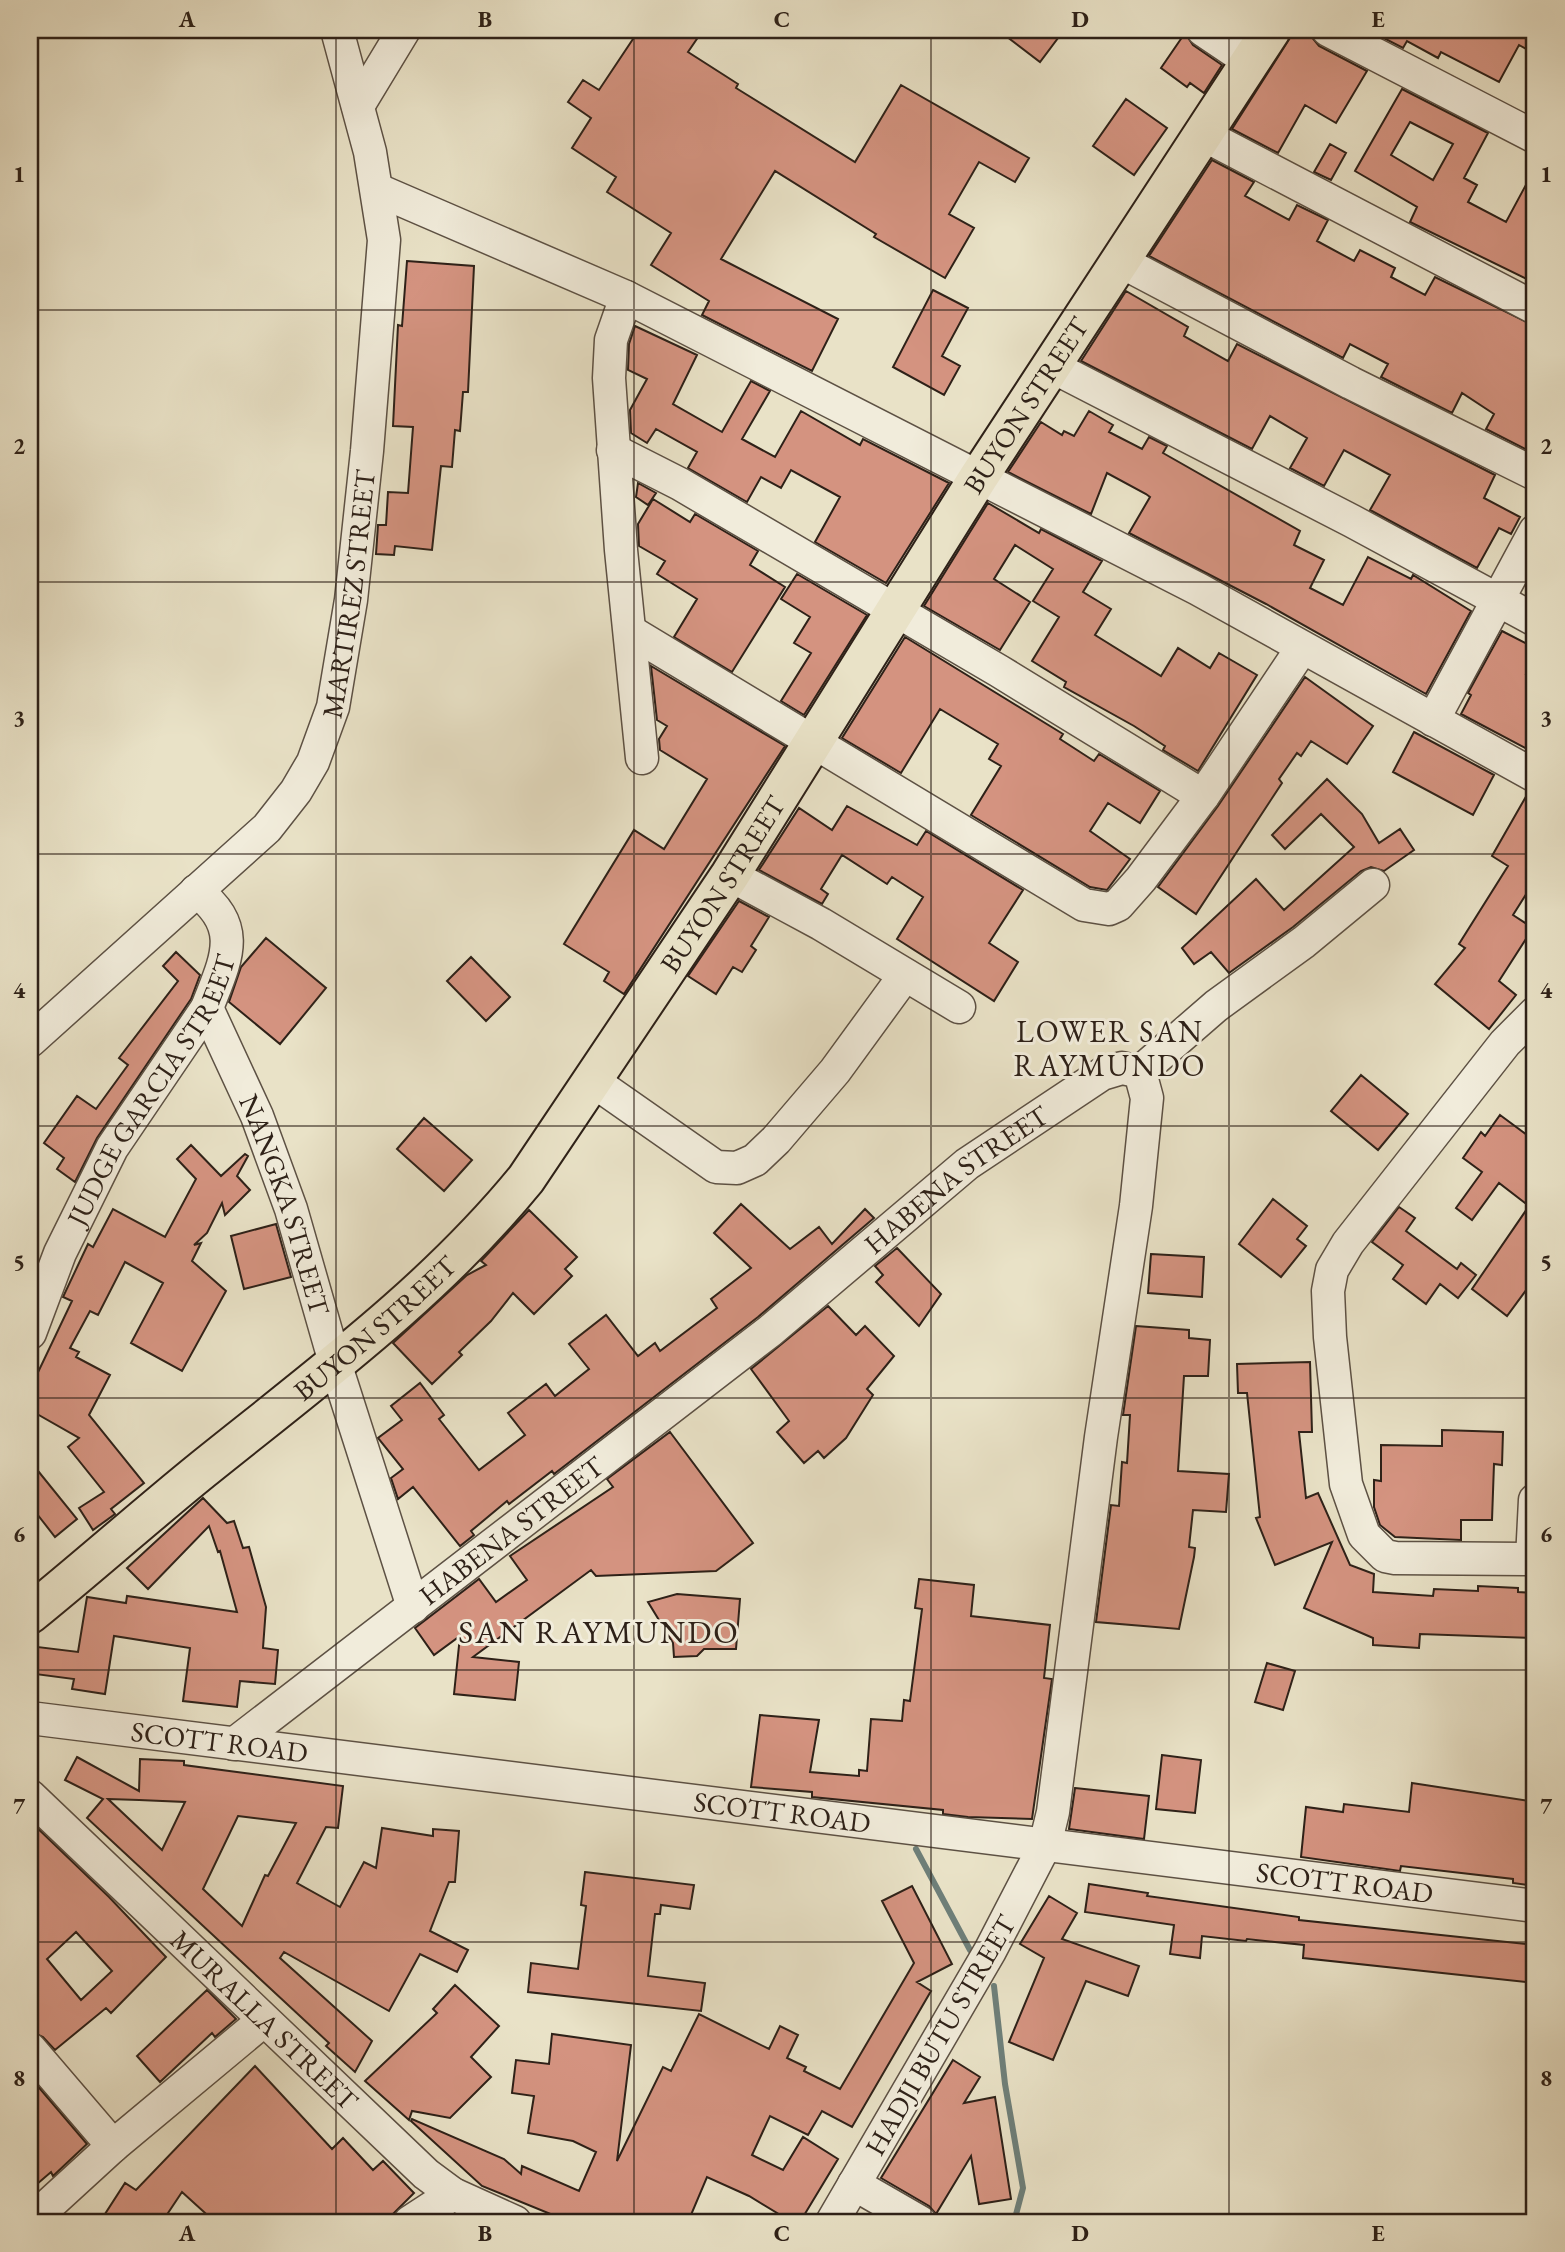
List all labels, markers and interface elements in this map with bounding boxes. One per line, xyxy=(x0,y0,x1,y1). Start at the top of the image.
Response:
text: A xyxy=(178,4,196,34)
text: B xyxy=(478,4,492,34)
text: C xyxy=(774,4,790,34)
text: D xyxy=(1071,4,1089,34)
text: E xyxy=(1371,4,1385,34)
text: 1 xyxy=(13,159,25,189)
text: 1 xyxy=(1540,159,1552,189)
street label: BUYON STREET xyxy=(955,310,1097,500)
text: 2 xyxy=(13,431,25,461)
text: 2 xyxy=(1540,431,1552,461)
street label: MARTIREZ STREET xyxy=(313,468,383,721)
text: 3 xyxy=(13,703,25,733)
text: 3 xyxy=(1540,703,1552,733)
street label: BUYON STREET xyxy=(652,789,793,980)
street label: JUDGE GARCIA STREET xyxy=(58,950,243,1233)
text: 4 xyxy=(13,975,26,1005)
text: 4 xyxy=(1540,975,1553,1005)
district label: LOWER SAN RAYMUNDO xyxy=(1014,1012,1206,1085)
street label: NANGKA STREET xyxy=(231,1088,338,1319)
street label: HABENA STREET xyxy=(856,1097,1055,1262)
text: 5 xyxy=(13,1247,25,1277)
street label: BUYON STREET xyxy=(286,1247,464,1408)
text: 5 xyxy=(1540,1247,1552,1277)
street label: HABENA STREET xyxy=(412,1448,611,1613)
text: 6 xyxy=(13,1519,25,1549)
text: 6 xyxy=(1540,1519,1552,1549)
district label: SAN RAYMUNDO xyxy=(458,1611,740,1653)
street label: SCOTT ROAD xyxy=(129,1713,310,1771)
street label: SCOTT ROAD xyxy=(692,1783,873,1841)
text: 7 xyxy=(13,1791,26,1821)
text: 7 xyxy=(1540,1791,1553,1821)
street label: SCOTT ROAD xyxy=(1254,1853,1435,1911)
street label: HADJI BUTU STREET xyxy=(856,1908,1024,2162)
street label: MURALLA STREET xyxy=(163,1922,366,2118)
text: 8 xyxy=(13,2063,25,2093)
text: 8 xyxy=(1540,2063,1552,2093)
text: A xyxy=(178,2218,196,2248)
text: B xyxy=(478,2218,492,2248)
text: C xyxy=(774,2218,790,2248)
text: D xyxy=(1071,2218,1089,2248)
text: E xyxy=(1371,2218,1385,2248)

